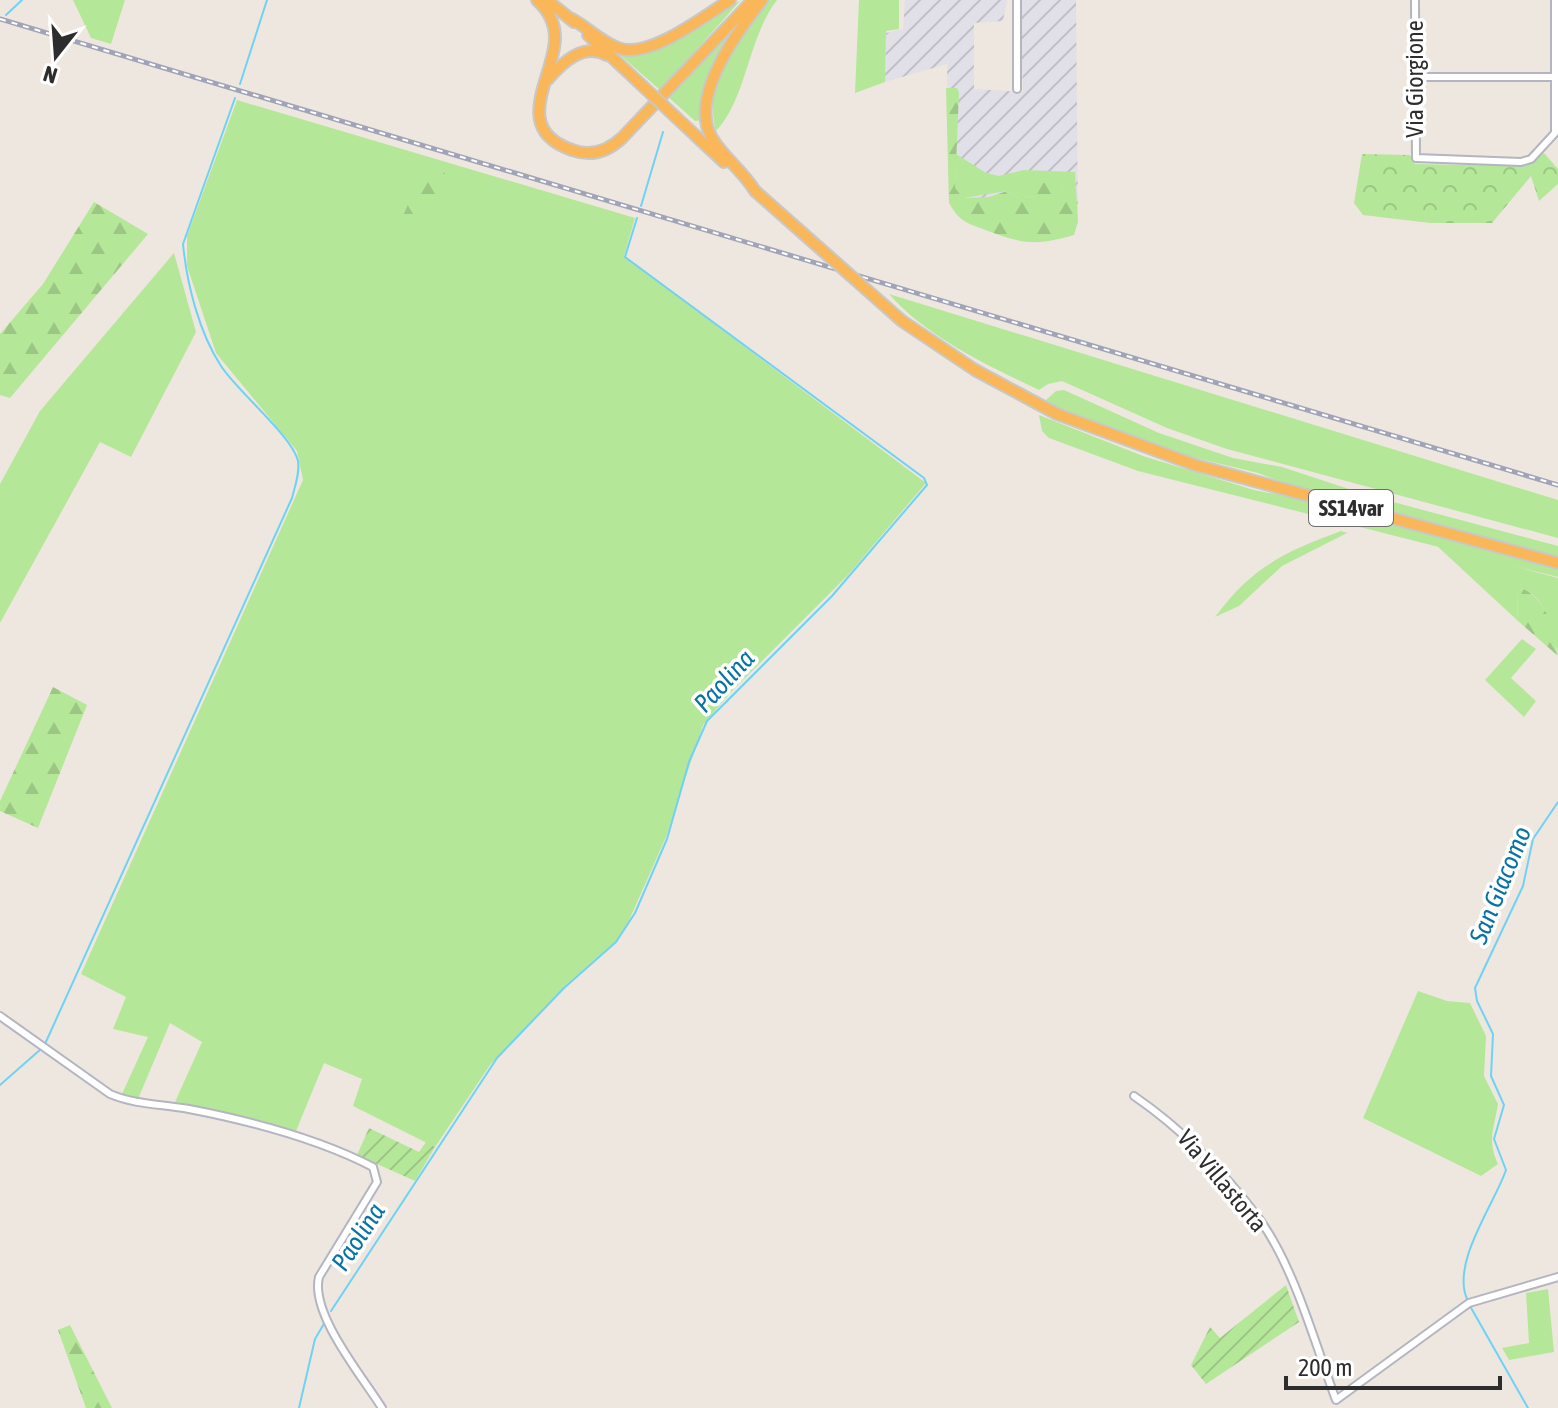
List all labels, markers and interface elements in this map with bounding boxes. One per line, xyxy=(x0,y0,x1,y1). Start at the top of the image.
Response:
north arrow xyxy=(16,16,96,96)
street label: Via Giorgione xyxy=(1401,20,1428,138)
text: N xyxy=(40,61,60,89)
road number: SS14var xyxy=(1309,490,1393,526)
water label: Paolina xyxy=(688,644,760,718)
water label: San Giacomo xyxy=(1463,822,1537,949)
street label: Via Villastorta xyxy=(1172,1124,1273,1237)
water label: Paolina xyxy=(325,1198,391,1276)
scale bar xyxy=(1286,1340,1500,1390)
text: 200 m xyxy=(1298,1354,1352,1381)

